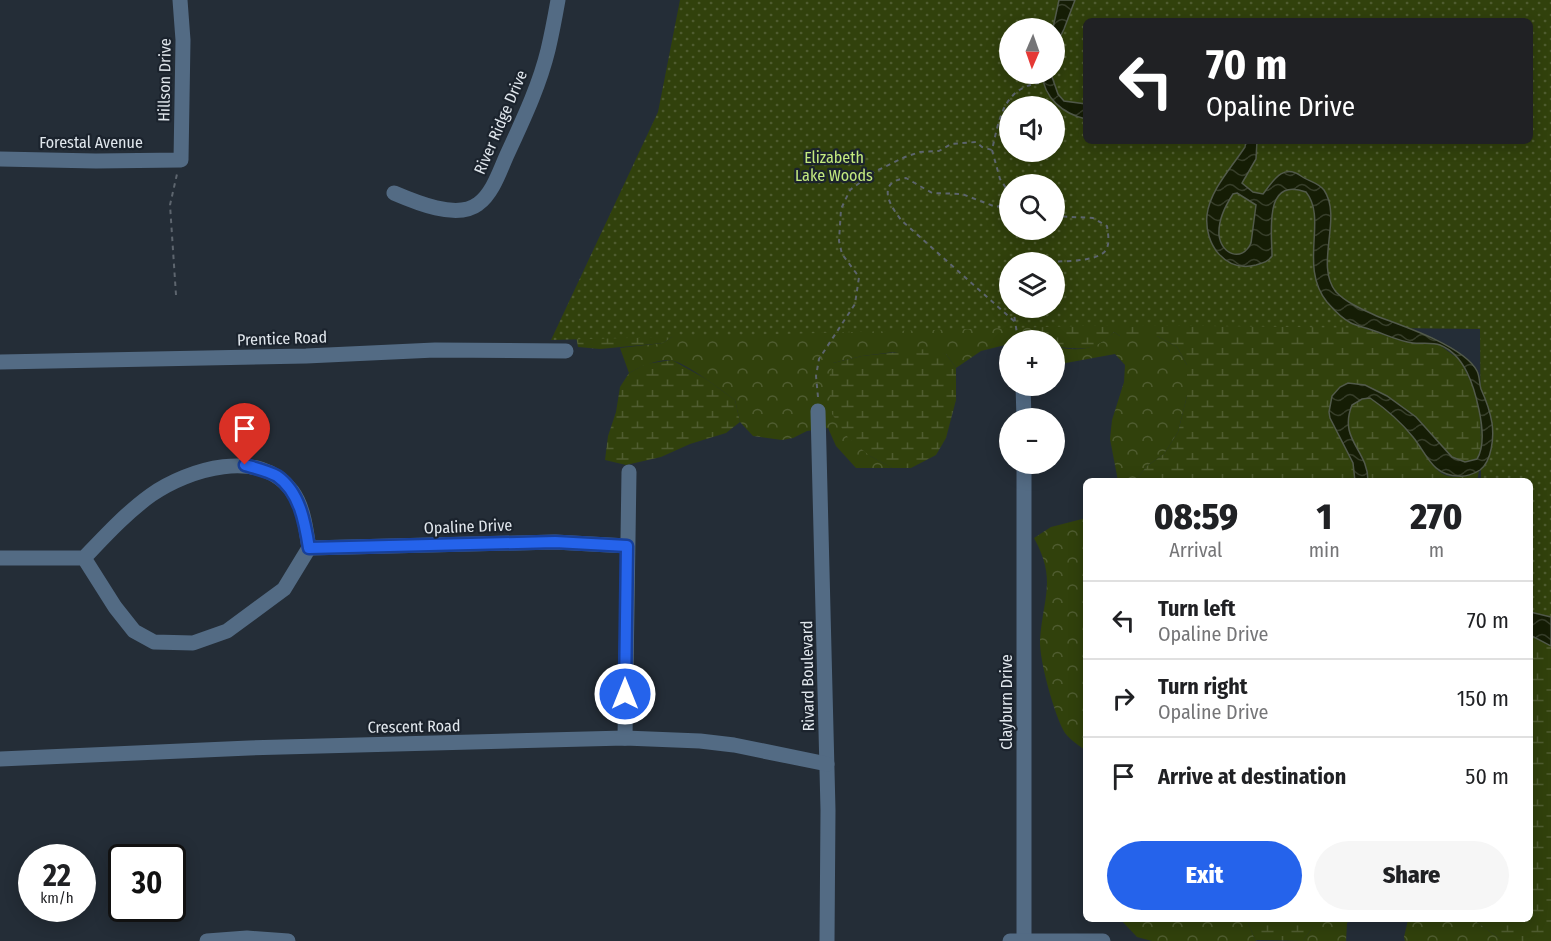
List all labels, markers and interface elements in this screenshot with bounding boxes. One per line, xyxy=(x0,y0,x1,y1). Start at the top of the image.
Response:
north arrow xyxy=(999,18,1065,84)
map controls xyxy=(999,18,1065,474)
street label: Hillson Drive xyxy=(154,38,175,122)
text: 70 m xyxy=(1206,40,1287,90)
icon: left xyxy=(1107,42,1185,120)
street label: River Ridge Drive xyxy=(470,67,531,177)
text: Opaline Drive xyxy=(1206,91,1355,123)
button: sound xyxy=(999,96,1065,162)
street label: Forestal Avenue xyxy=(39,133,143,152)
park label: Elizabeth Lake Woods xyxy=(795,148,873,185)
button: search xyxy=(999,174,1065,240)
button: layers xyxy=(999,252,1065,318)
street label: Prentice Road xyxy=(237,327,327,350)
button: + xyxy=(999,330,1065,396)
pin xyxy=(219,403,270,465)
button: − xyxy=(999,408,1065,474)
icon: arrive xyxy=(228,412,261,445)
text: 08:59 xyxy=(1154,495,1238,539)
text: 1 xyxy=(1316,495,1332,539)
text: 270 xyxy=(1410,495,1462,539)
street label: Opaline Drive xyxy=(424,515,513,538)
text: Arrival xyxy=(1169,538,1222,562)
text: min xyxy=(1309,538,1340,562)
text: m xyxy=(1429,538,1444,562)
text: Turn left xyxy=(1158,595,1236,622)
icon: left xyxy=(1107,604,1140,637)
text: 70 m xyxy=(1467,607,1509,634)
street label: Rivard Boulevard xyxy=(797,620,818,732)
text: Opaline Drive xyxy=(1158,622,1268,646)
street label: Clayburn Drive xyxy=(997,654,1016,750)
position arrow xyxy=(593,662,657,726)
text: Turn right xyxy=(1158,673,1247,700)
icon: right xyxy=(1107,682,1140,715)
text: 150 m xyxy=(1457,685,1509,712)
text: Opaline Drive xyxy=(1158,700,1268,724)
street label: Crescent Road xyxy=(367,716,461,737)
icon: arrive xyxy=(1107,760,1140,793)
text: Arrive at destination xyxy=(1158,763,1346,790)
text: 50 m xyxy=(1465,763,1509,790)
button: Exit xyxy=(1107,841,1302,910)
button: Share xyxy=(1314,841,1509,910)
speed limit sign: 30 xyxy=(108,844,186,922)
text: 22 xyxy=(43,858,71,894)
text: km/h xyxy=(40,889,74,907)

